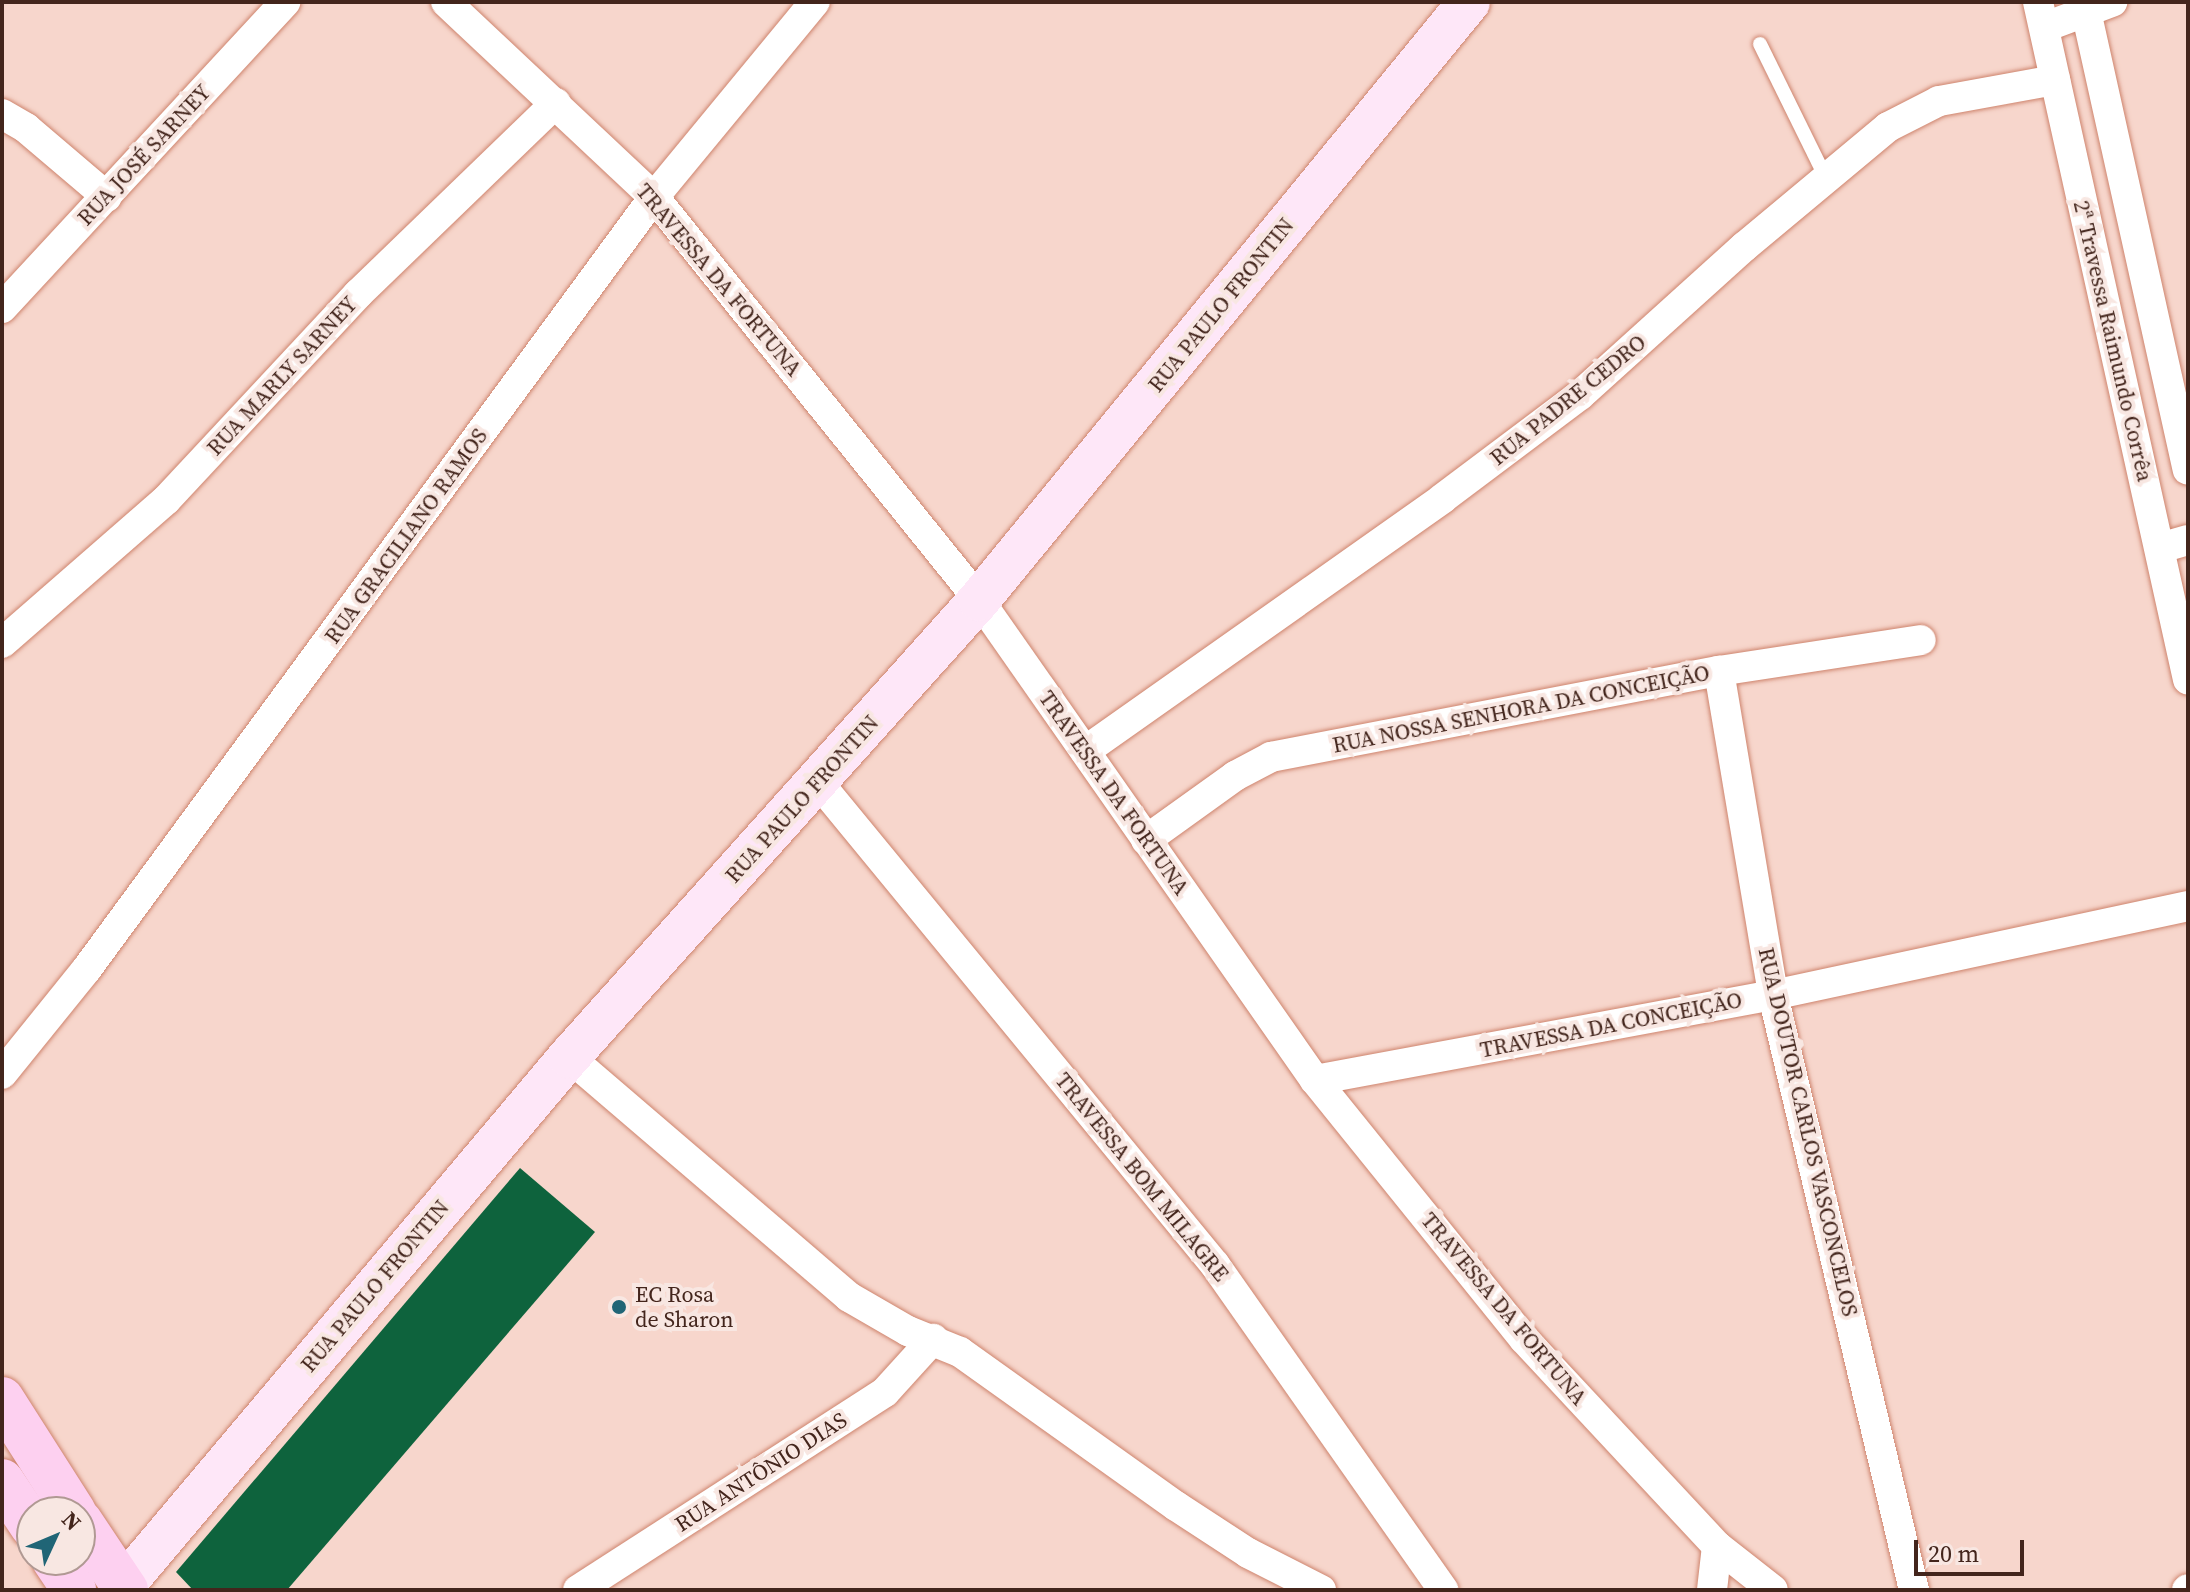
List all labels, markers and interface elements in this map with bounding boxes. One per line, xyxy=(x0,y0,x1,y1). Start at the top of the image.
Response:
street label: RUA JOSÉ SARNEY xyxy=(72,79,216,231)
street label: TRAVESSA DA FORTUNA xyxy=(631,178,807,382)
street label: 2ª Travessa Raimundo Corrêa xyxy=(2068,198,2158,484)
street label: RUA PAULO FRONTIN xyxy=(1143,213,1299,397)
street label: RUA MARLY SARNEY xyxy=(201,291,363,461)
street label: RUA PADRE CEDRO xyxy=(1485,329,1651,471)
street label: RUA GRACILIANO RAMOS xyxy=(319,423,493,649)
street label: RUA NOSSA SENHORA DA CONCEIÇÃO xyxy=(1330,659,1712,759)
street label: TRAVESSA DA FORTUNA xyxy=(1033,686,1195,900)
street label: RUA PAULO FRONTIN xyxy=(720,710,884,888)
street label: RUA DOUTOR CARLOS VASCONCELOS xyxy=(1753,945,1863,1319)
street label: TRAVESSA DA CONCEIÇÃO xyxy=(1478,987,1744,1063)
street label: TRAVESSA BOM MILAGRE xyxy=(1050,1067,1234,1287)
street label: RUA PAULO FRONTIN xyxy=(295,1195,455,1377)
street label: TRAVESSA DA FORTUNA xyxy=(1416,1207,1592,1411)
place label: EC Rosa de Sharon xyxy=(635,1281,734,1332)
marker: EC Rosa de Sharon xyxy=(610,1298,628,1316)
street label: RUA ANTÔNIO DIAS xyxy=(670,1407,852,1537)
north arrow xyxy=(16,1496,96,1576)
text: N xyxy=(55,1505,88,1537)
scale bar xyxy=(1918,1524,2028,1574)
text: 20 m xyxy=(1928,1537,1979,1570)

